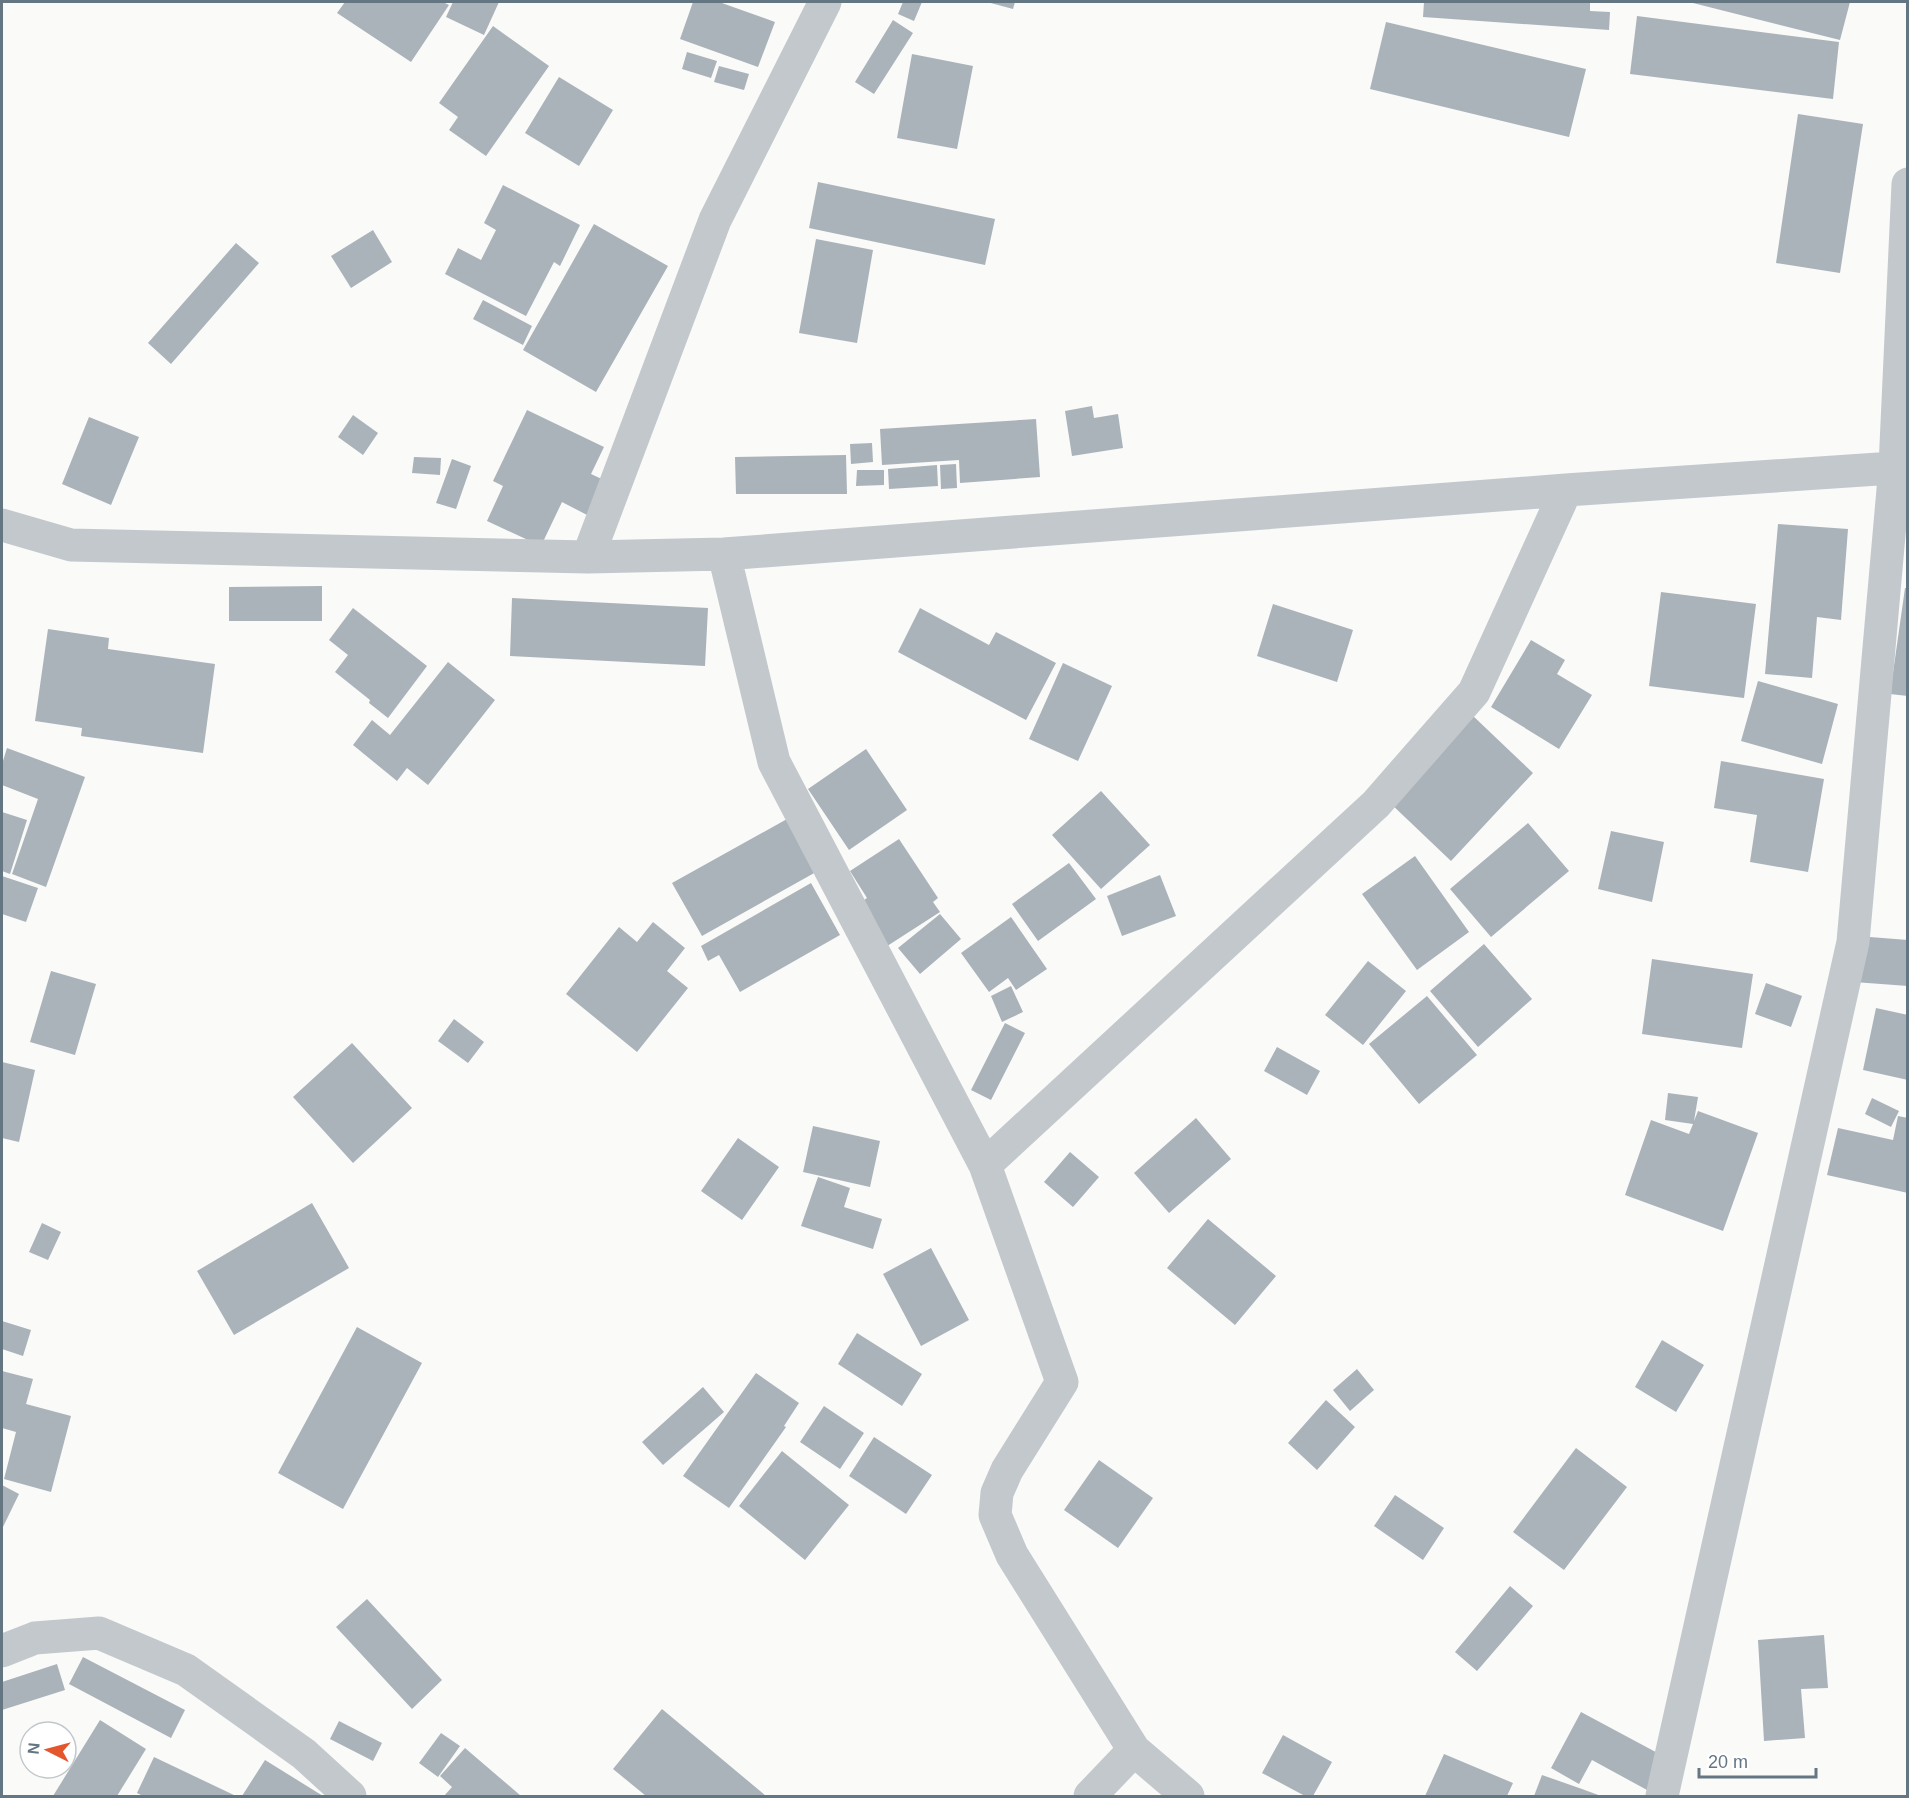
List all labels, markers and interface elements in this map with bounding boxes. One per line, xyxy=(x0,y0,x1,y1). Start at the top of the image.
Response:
north arrow xyxy=(18,1720,78,1780)
scale bar xyxy=(1699,1741,1816,1779)
text: N xyxy=(25,1742,43,1755)
text: 20 m xyxy=(1708,1752,1748,1772)

